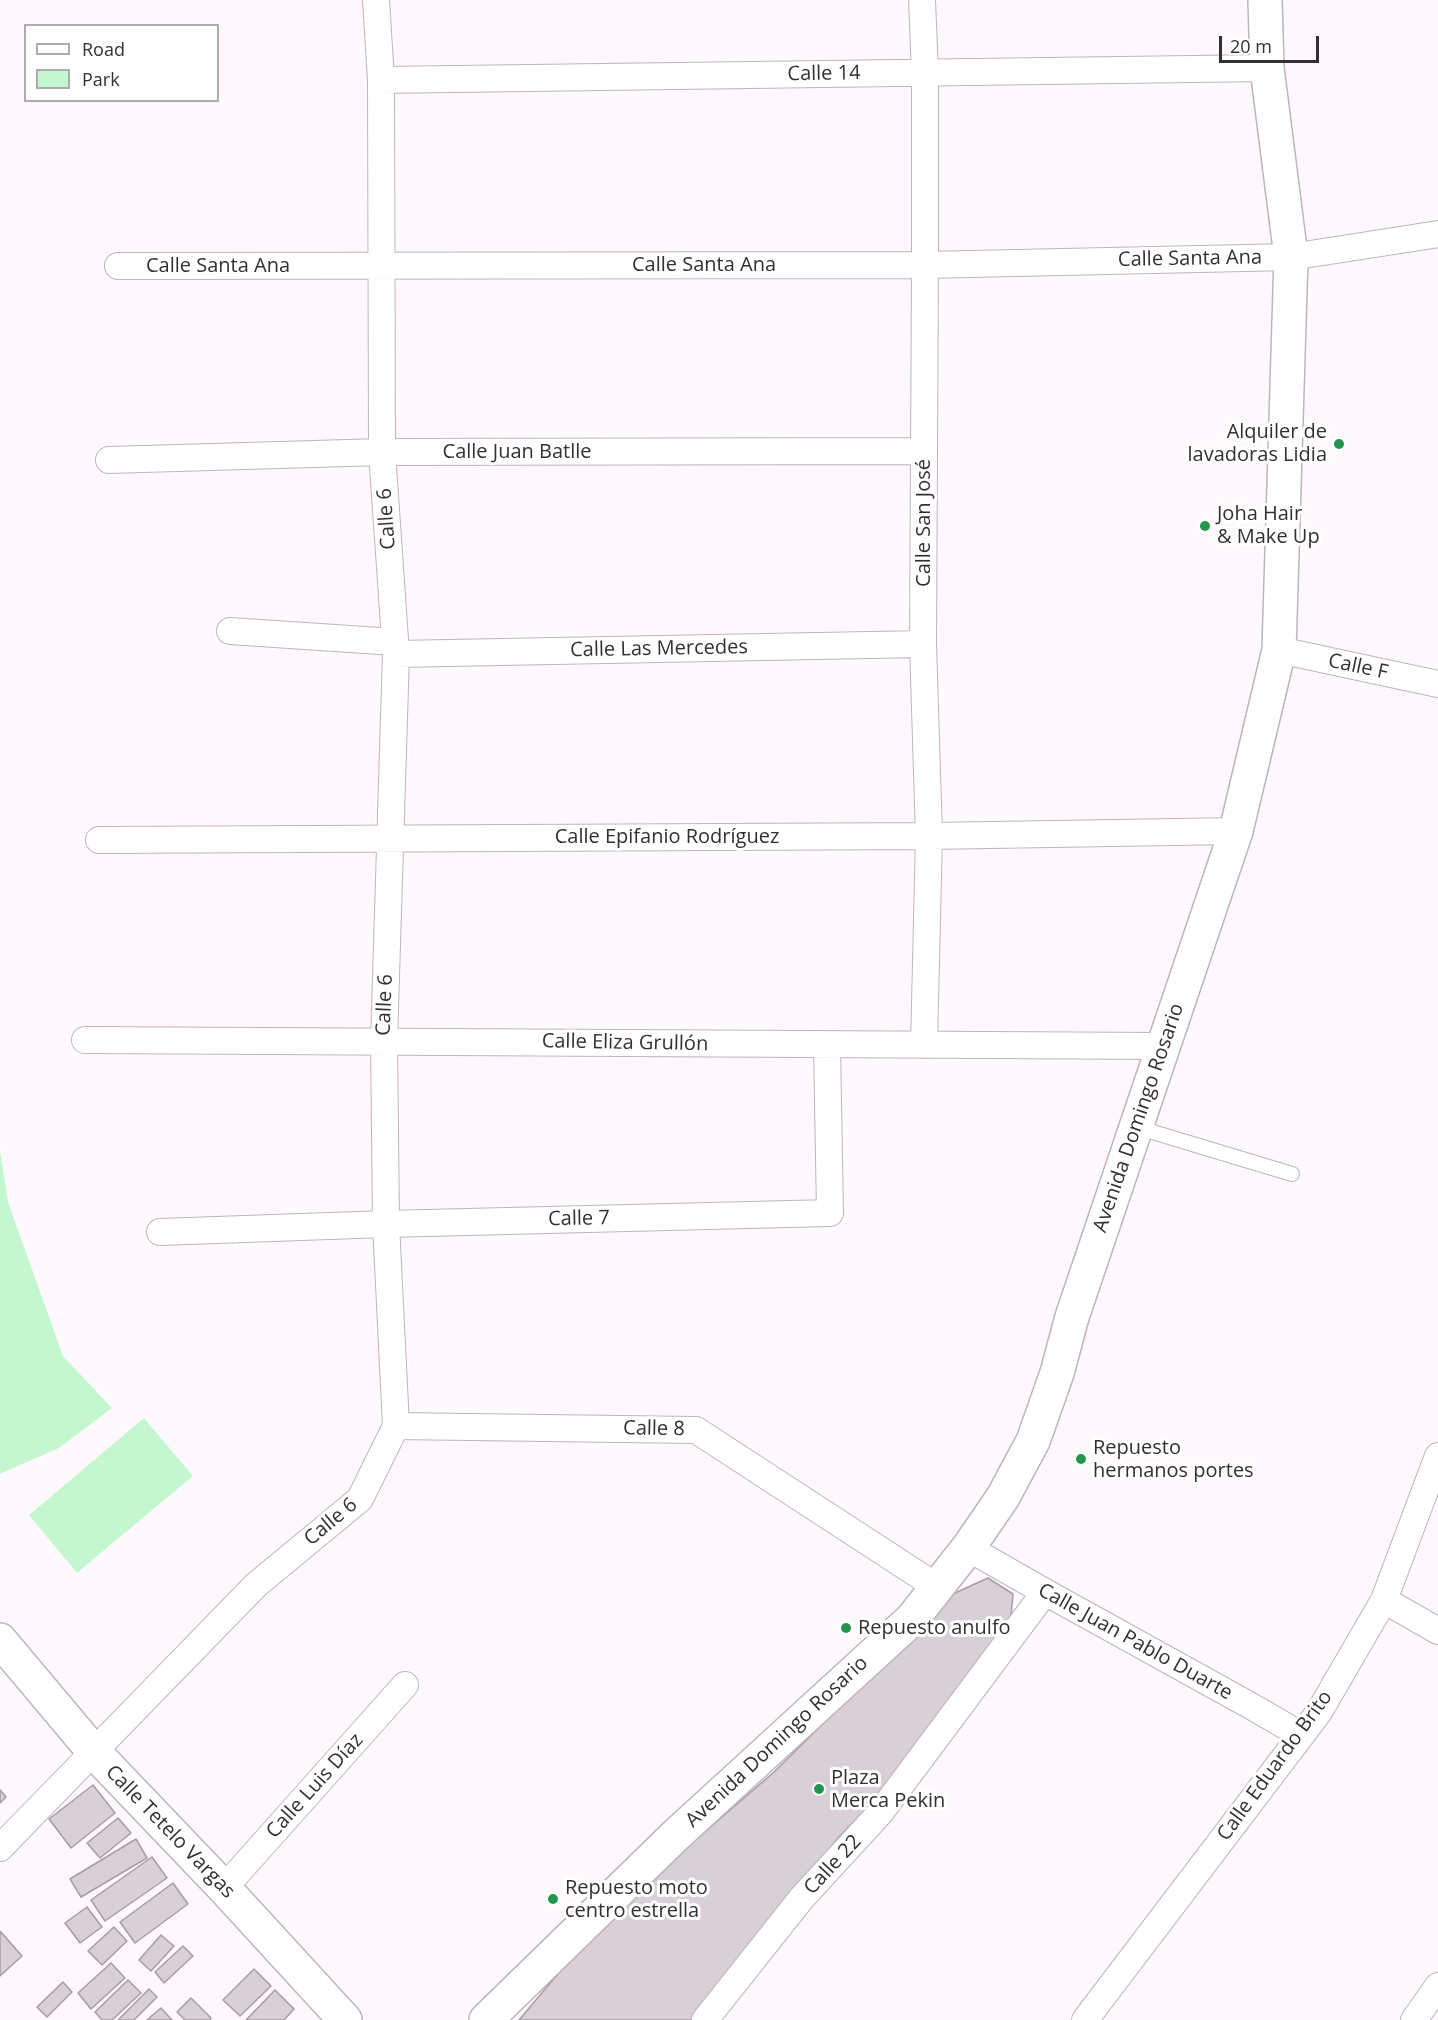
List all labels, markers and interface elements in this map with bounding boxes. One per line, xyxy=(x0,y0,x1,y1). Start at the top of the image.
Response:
legend xyxy=(24,24,219,102)
scale bar xyxy=(1222,24,1322,62)
text: 20 m xyxy=(1230,34,1272,58)
text: Road xyxy=(82,37,125,61)
street label: Calle 14 xyxy=(787,61,861,87)
text: Park xyxy=(82,67,120,91)
street label: Calle Santa Ana xyxy=(1118,246,1262,272)
street label: Calle Santa Ana xyxy=(632,253,776,277)
street label: Calle Santa Ana xyxy=(146,254,290,278)
place label: Alquiler de lavadoras Lidia xyxy=(1188,420,1327,467)
marker: Alquiler de lavadoras Lidia xyxy=(1332,437,1346,451)
street label: Calle Juan Batlle xyxy=(443,440,591,464)
street label: Calle San José xyxy=(912,459,936,587)
street label: Calle 6 xyxy=(373,487,401,551)
place label: Joha Hair & Make Up xyxy=(1217,502,1320,549)
marker: Joha Hair & Make Up xyxy=(1198,519,1212,533)
street label: Calle Las Mercedes xyxy=(570,635,748,663)
street label: Calle F xyxy=(1326,649,1390,685)
street label: Calle Epifanio Rodríguez xyxy=(555,825,779,849)
street label: Calle 6 xyxy=(372,974,398,1036)
street label: Avenida Domingo Rosario xyxy=(1089,1000,1189,1236)
street label: Calle Eliza Grullón xyxy=(542,1030,708,1056)
street label: Calle 7 xyxy=(548,1206,610,1232)
street label: Calle 8 xyxy=(623,1416,685,1442)
place label: Repuesto hermanos portes xyxy=(1093,1436,1254,1483)
marker: Repuesto hermanos portes xyxy=(1074,1452,1088,1466)
street label: Calle 6 xyxy=(300,1493,362,1551)
street label: Calle Juan Pablo Duarte xyxy=(1034,1579,1236,1705)
place label: Repuesto anulfo xyxy=(858,1616,1011,1640)
marker: Repuesto anulfo xyxy=(839,1621,853,1635)
street label: Avenida Domingo Rosario xyxy=(681,1651,873,1833)
street label: Calle Eduardo Brito xyxy=(1212,1686,1338,1846)
street label: Calle Luis Díaz xyxy=(262,1729,368,1843)
street label: Calle Tetelo Vargas xyxy=(100,1760,240,1904)
place label: Plaza Merca Pekin xyxy=(831,1766,945,1813)
marker: Plaza Merca Pekin xyxy=(812,1782,826,1796)
street label: Calle 22 xyxy=(799,1830,867,1900)
place label: Repuesto moto centro estrella xyxy=(565,1876,708,1923)
marker: Repuesto moto centro estrella xyxy=(546,1892,560,1906)

